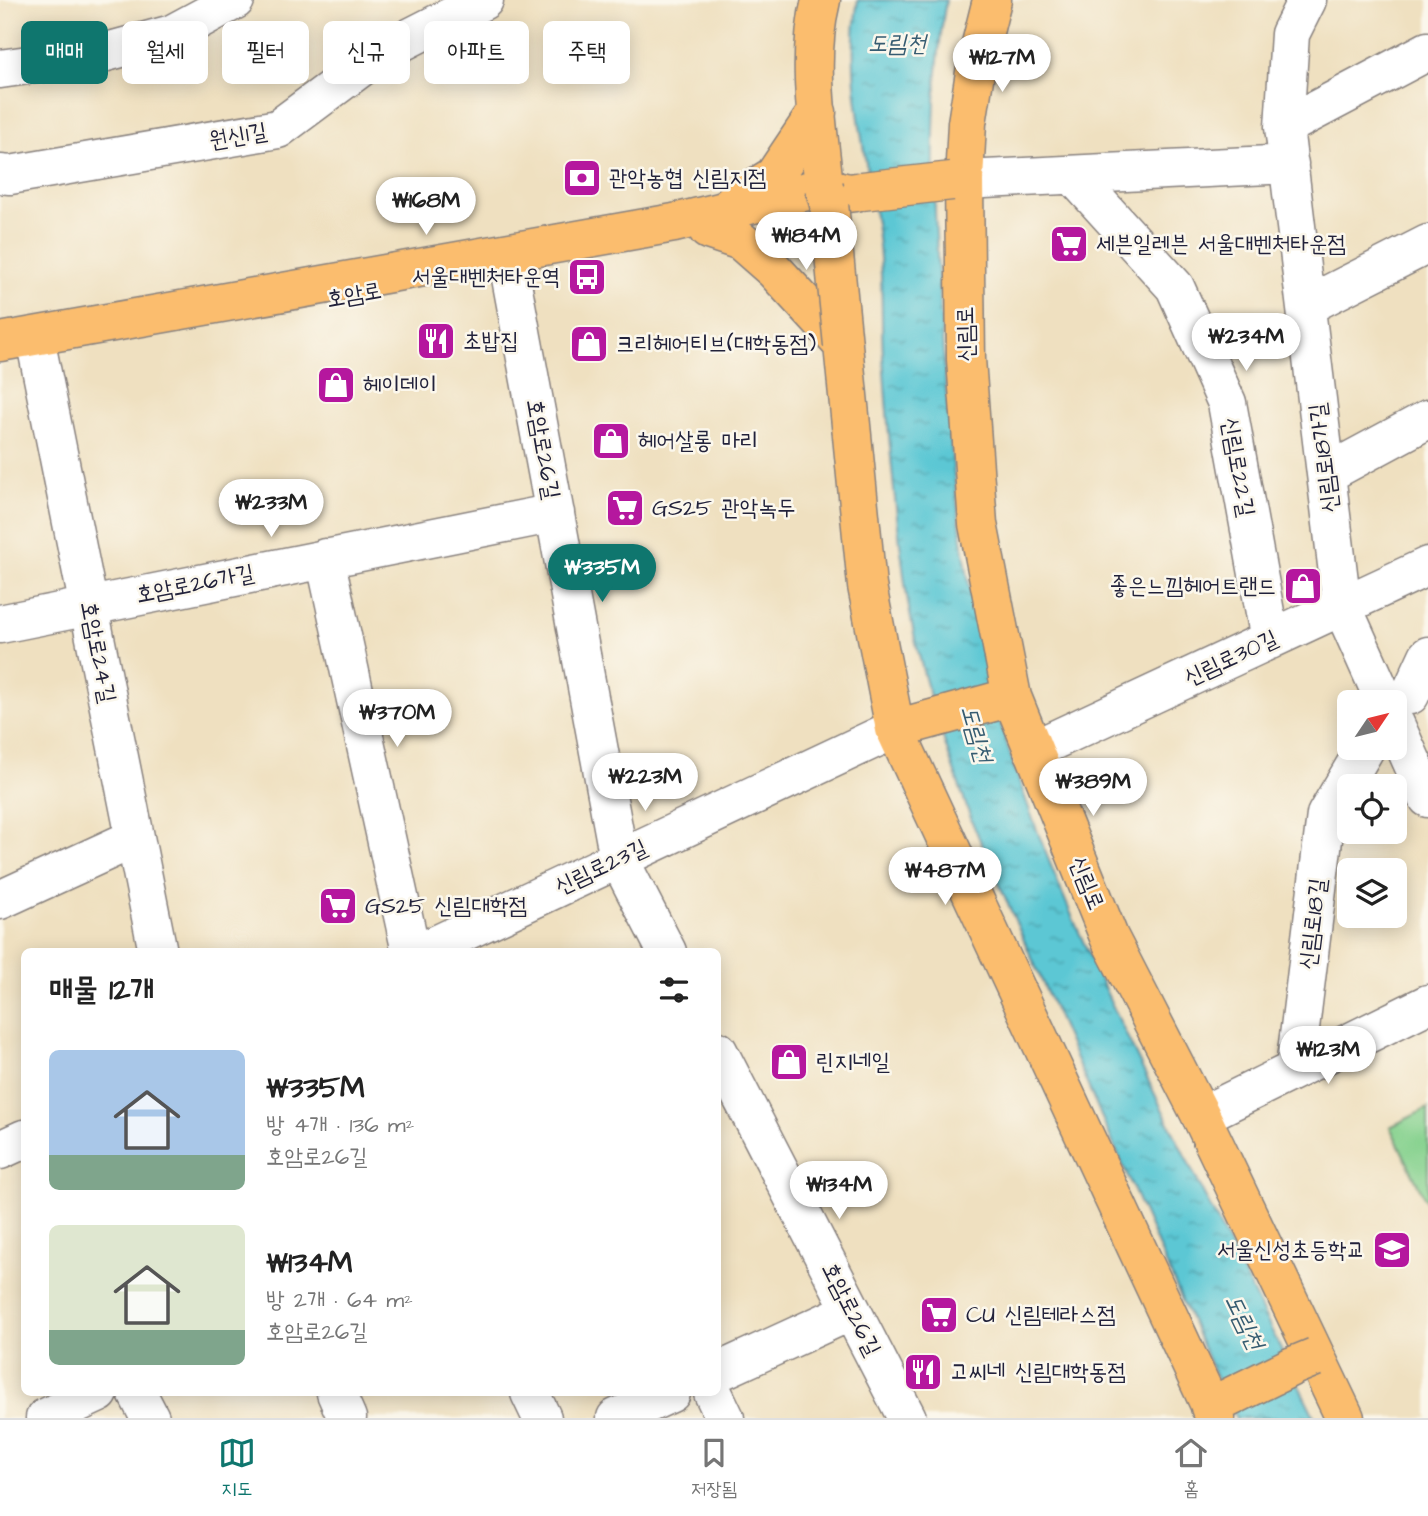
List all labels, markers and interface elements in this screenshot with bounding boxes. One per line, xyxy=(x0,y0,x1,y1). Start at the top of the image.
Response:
chip: 매매 xyxy=(21,21,108,84)
chip: 월세 xyxy=(122,21,208,84)
chip: 필터 xyxy=(222,21,309,84)
chip: 신규 xyxy=(323,21,410,84)
chip: 아파트 xyxy=(424,21,529,84)
chip: 주택 xyxy=(543,21,630,84)
water label: 도림천 xyxy=(868,27,929,61)
pin: ₩127M xyxy=(953,34,1051,94)
text: ₩127M xyxy=(969,41,1035,73)
street label: 원신1길 xyxy=(206,115,270,157)
bank icon: 관악농협 신림지점 xyxy=(561,157,603,199)
place label: 관악농협 신림지점 xyxy=(609,162,766,194)
pin: ₩168M xyxy=(377,177,475,237)
text: ₩168M xyxy=(392,184,460,216)
pin: ₩184M xyxy=(757,212,855,272)
text: ₩184M xyxy=(771,219,841,251)
supermarket icon: 세븐일레븐 서울대벤처타운점 xyxy=(1048,223,1090,265)
place label: 세븐일레븐 서울대벤처타운점 xyxy=(1096,228,1346,260)
bus stop icon: 서울대벤처타운역 xyxy=(566,256,608,298)
place label: 서울대벤처타운역 xyxy=(412,261,560,293)
street label: 호암로 xyxy=(324,274,384,316)
street label: 신림로 xyxy=(950,306,982,362)
pin: ₩234M xyxy=(1197,314,1295,373)
restaurant icon: 초밥집 xyxy=(415,320,457,362)
text: ₩234M xyxy=(1208,320,1284,352)
shop icon: 크리헤어티브(대학동점) xyxy=(568,323,610,365)
place label: 초밥집 xyxy=(463,325,519,357)
place label: 크리헤어티브(대학동점) xyxy=(616,328,816,360)
shop icon: 헤이데이 xyxy=(315,364,357,406)
place label: 헤이데이 xyxy=(363,369,437,401)
street label: 호암로26길 xyxy=(518,396,568,502)
street label: 신림로18가길 xyxy=(1301,401,1347,515)
street label: 신림로22길 xyxy=(1214,415,1262,519)
shop icon: 헤어살롱 마리 xyxy=(590,420,632,462)
place label: 헤어살롱 마리 xyxy=(638,425,758,457)
pin: ₩233M xyxy=(222,480,320,539)
text: ₩233M xyxy=(235,486,307,518)
supermarket icon: GS25 관악녹두 xyxy=(604,487,646,529)
place label: GS25 관악녹두 xyxy=(652,492,795,524)
pin: ₩335M xyxy=(553,544,651,604)
text: ₩335M xyxy=(564,551,640,583)
street label: 호암로26가길 xyxy=(133,557,257,611)
shop icon: 좋은느낌헤어트랜드 xyxy=(1282,565,1324,607)
place label: 좋은느낌헤어트랜드 xyxy=(1109,570,1276,602)
street label: 호암로24길 xyxy=(72,598,124,706)
street label: 신림로30길 xyxy=(1179,622,1283,694)
pin: ₩370M xyxy=(348,690,446,749)
north arrow xyxy=(1337,690,1407,760)
map controls xyxy=(1337,690,1407,928)
text: ₩370M xyxy=(359,696,435,728)
water label: 도림천 xyxy=(952,701,1001,769)
pin: ₩223M xyxy=(596,754,694,813)
pin: ₩389M xyxy=(1044,758,1142,818)
text: ₩223M xyxy=(608,760,682,792)
text: ₩389M xyxy=(1055,765,1131,797)
button: locate xyxy=(1337,774,1407,844)
street label: 신림로23길 xyxy=(549,832,653,902)
pin: ₩487M xyxy=(896,848,994,907)
street label: 신림로 xyxy=(1062,851,1112,915)
text: ₩487M xyxy=(905,854,985,886)
button: layers xyxy=(1337,858,1407,928)
street label: 신림로18길 xyxy=(1292,876,1334,972)
supermarket icon: GS25 신림대학점 xyxy=(317,885,359,927)
place label: GS25 신림대학점 xyxy=(365,890,527,922)
text: 매물 12개 xyxy=(49,969,154,1011)
icon: filters xyxy=(655,971,693,1009)
pin: ₩123M xyxy=(1279,1026,1377,1086)
text: ₩123M xyxy=(1296,1033,1360,1065)
shop icon: 린지네일 xyxy=(768,1041,810,1083)
place label: 린지네일 xyxy=(816,1046,890,1078)
text: ₩335M xyxy=(266,1067,365,1109)
icon: home xyxy=(105,1078,189,1162)
text: 방 4개 · 136 m² xyxy=(266,1109,414,1141)
text: 호암로26길 xyxy=(266,1141,368,1173)
pin: ₩134M xyxy=(790,1162,888,1221)
text: ₩134M xyxy=(806,1168,872,1200)
school or university icon: 서울신성초등학교 xyxy=(1371,1229,1413,1271)
place label: 서울신성초등학교 xyxy=(1217,1234,1365,1266)
text: ₩134M xyxy=(266,1242,353,1284)
icon: home xyxy=(105,1253,189,1337)
street label: 호암로26길 xyxy=(814,1256,888,1362)
text: 방 2개 · 64 m² xyxy=(266,1284,413,1316)
water label: 도림천 xyxy=(1216,1289,1273,1358)
supermarket icon: CU 신림테라스점 xyxy=(918,1294,960,1336)
place label: CU 신림테라스점 xyxy=(966,1299,1115,1331)
text: 호암로26길 xyxy=(266,1316,368,1348)
restaurant icon: 고씨네 신림대학동점 xyxy=(902,1351,944,1393)
place label: 고씨네 신림대학동점 xyxy=(950,1356,1126,1388)
tab: 지도 xyxy=(218,1434,256,1503)
tab: 저장됨 xyxy=(691,1434,737,1503)
tab: 홈 xyxy=(1172,1434,1210,1503)

